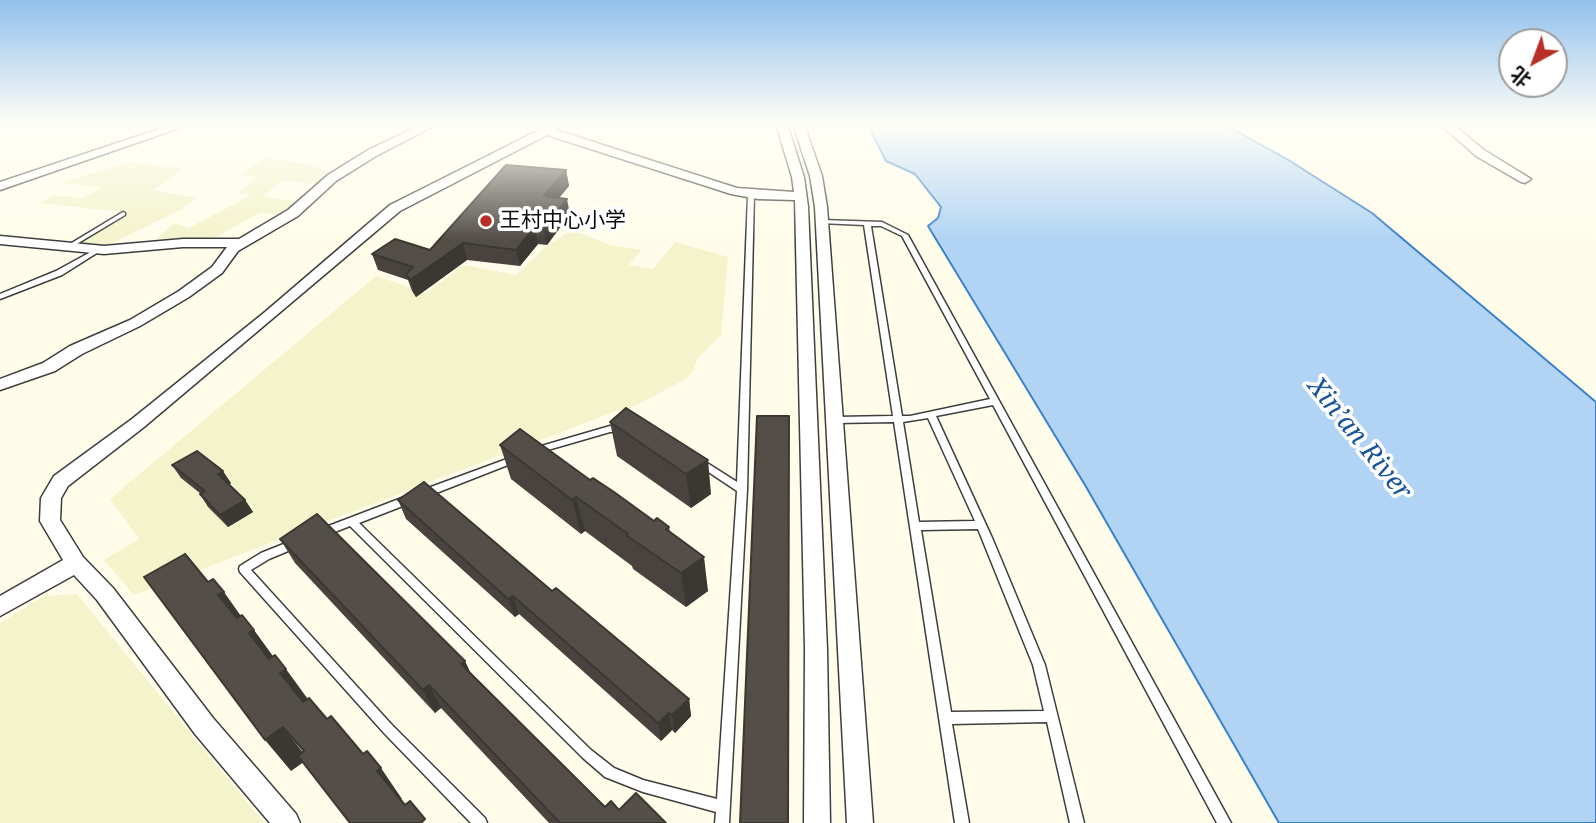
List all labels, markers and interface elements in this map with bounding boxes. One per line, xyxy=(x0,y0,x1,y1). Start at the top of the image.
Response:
north arrow xyxy=(1498,28,1568,98)
text: 北 xyxy=(1505,61,1536,93)
place label: 王村中心小学 xyxy=(500,208,626,234)
marker: 王村中心小学 xyxy=(478,213,494,229)
water label: Xin’an River xyxy=(1300,372,1418,506)

